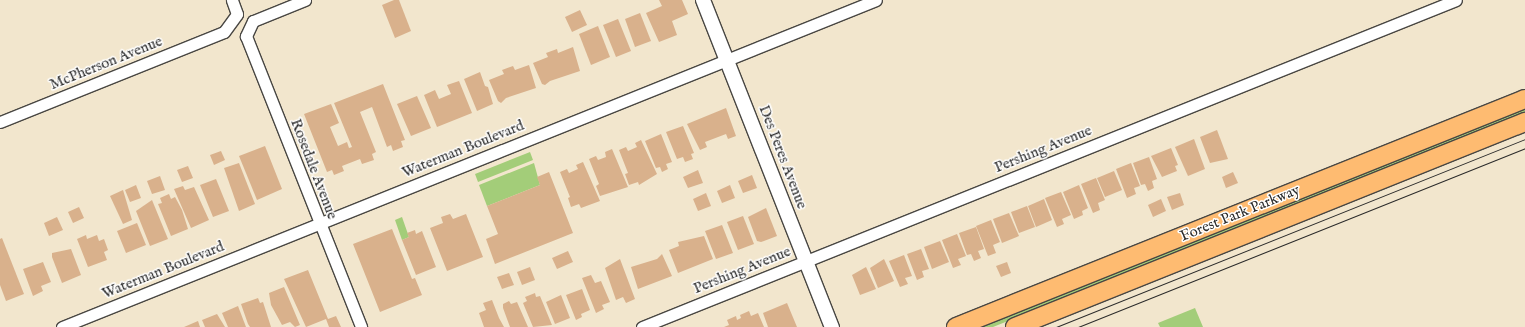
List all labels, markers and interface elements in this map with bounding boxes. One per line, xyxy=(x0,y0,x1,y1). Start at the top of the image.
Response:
street label: McPherson Avenue xyxy=(47,32,165,94)
street label: Des Peres Avenue xyxy=(755,103,811,211)
street label: Rosedale Avenue xyxy=(287,116,341,222)
street label: Waterman Boulevard xyxy=(399,116,527,182)
street label: Pershing Avenue xyxy=(992,121,1094,177)
street label: Forest Park Parkway xyxy=(1178,181,1302,245)
street label: Waterman Boulevard xyxy=(99,237,227,303)
street label: Pershing Avenue xyxy=(691,242,793,298)

